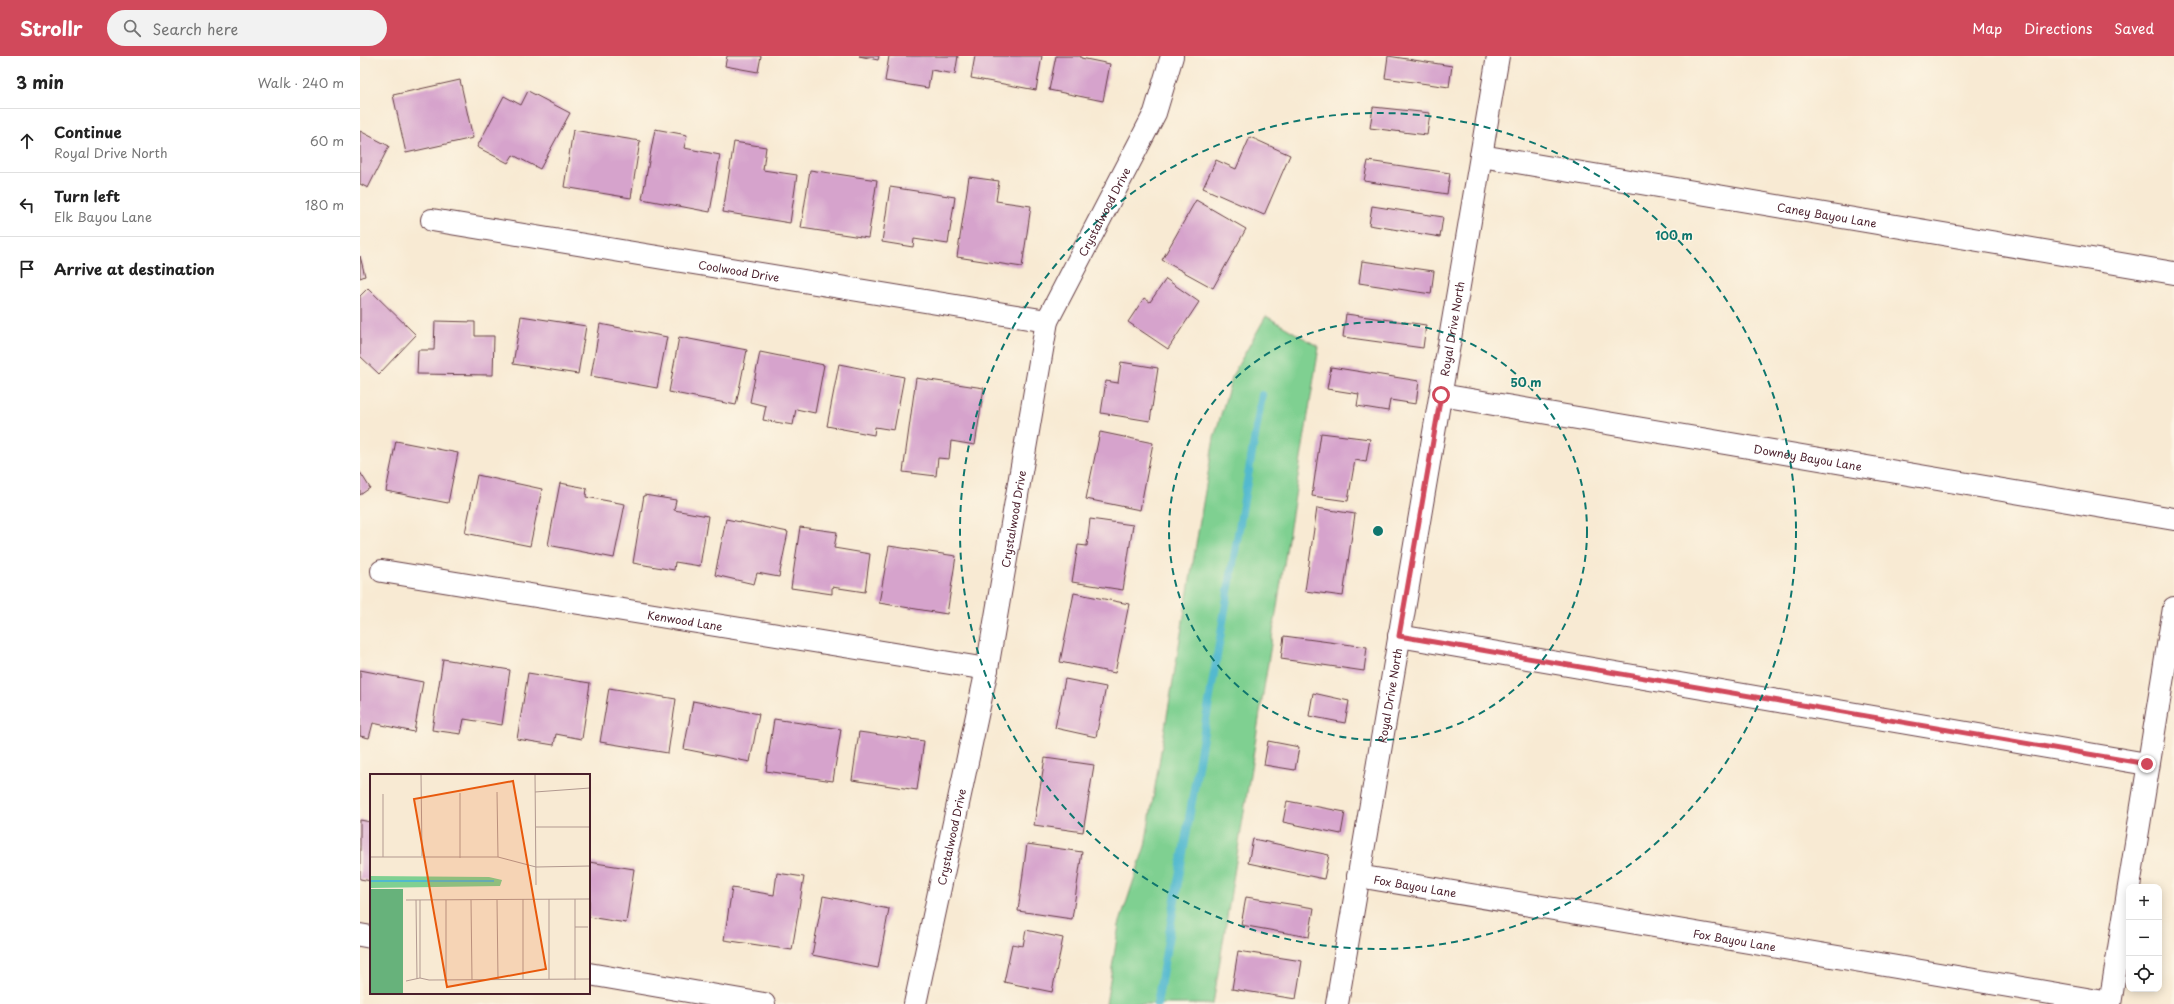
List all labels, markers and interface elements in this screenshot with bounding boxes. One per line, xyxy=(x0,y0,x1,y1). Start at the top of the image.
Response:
search box xyxy=(107,10,387,46)
text: Strollr xyxy=(20,14,83,42)
icon: search xyxy=(121,17,143,39)
text: Search here xyxy=(153,17,238,40)
text: Map xyxy=(1972,18,2002,39)
text: Directions xyxy=(2024,18,2092,39)
text: Saved xyxy=(2114,18,2154,39)
text: 3 min xyxy=(16,69,64,95)
text: Walk · 240 m xyxy=(258,73,344,92)
text: Continue xyxy=(54,120,122,143)
icon: ahead xyxy=(16,130,38,152)
text: 60 m xyxy=(310,131,344,150)
text: Royal Drive North xyxy=(54,143,168,162)
street label: Crystalwood Drive xyxy=(1074,164,1134,259)
text: Turn left xyxy=(54,184,120,207)
icon: left xyxy=(16,194,38,216)
text: 180 m xyxy=(305,195,344,214)
street label: Caney Bayou Lane xyxy=(1776,198,1878,231)
text: Elk Bayou Lane xyxy=(54,207,152,226)
text: 100 m xyxy=(1655,226,1693,244)
street label: Coolwood Drive xyxy=(697,255,781,285)
text: Arrive at destination xyxy=(54,257,215,280)
icon: arrive xyxy=(16,258,38,280)
street label: Royal Drive North xyxy=(1435,280,1468,377)
text: 50 m xyxy=(1510,373,1542,391)
route start xyxy=(1432,386,1450,404)
street label: Downey Bayou Lane xyxy=(1752,440,1863,475)
street label: Crystalwood Drive xyxy=(996,469,1030,569)
centre of rings xyxy=(1371,524,1385,538)
street label: Kenwood Lane xyxy=(646,606,724,635)
street label: Royal Drive North xyxy=(1373,647,1406,744)
route end xyxy=(2138,755,2156,773)
inset map xyxy=(370,774,590,994)
street label: Crystalwood Drive xyxy=(932,787,970,887)
street label: Fox Bayou Lane xyxy=(1372,870,1458,901)
map controls xyxy=(2126,884,2162,992)
button: + xyxy=(2126,884,2162,920)
button: − xyxy=(2126,920,2162,956)
street label: Fox Bayou Lane xyxy=(1692,924,1777,955)
button: locate xyxy=(2126,956,2162,992)

